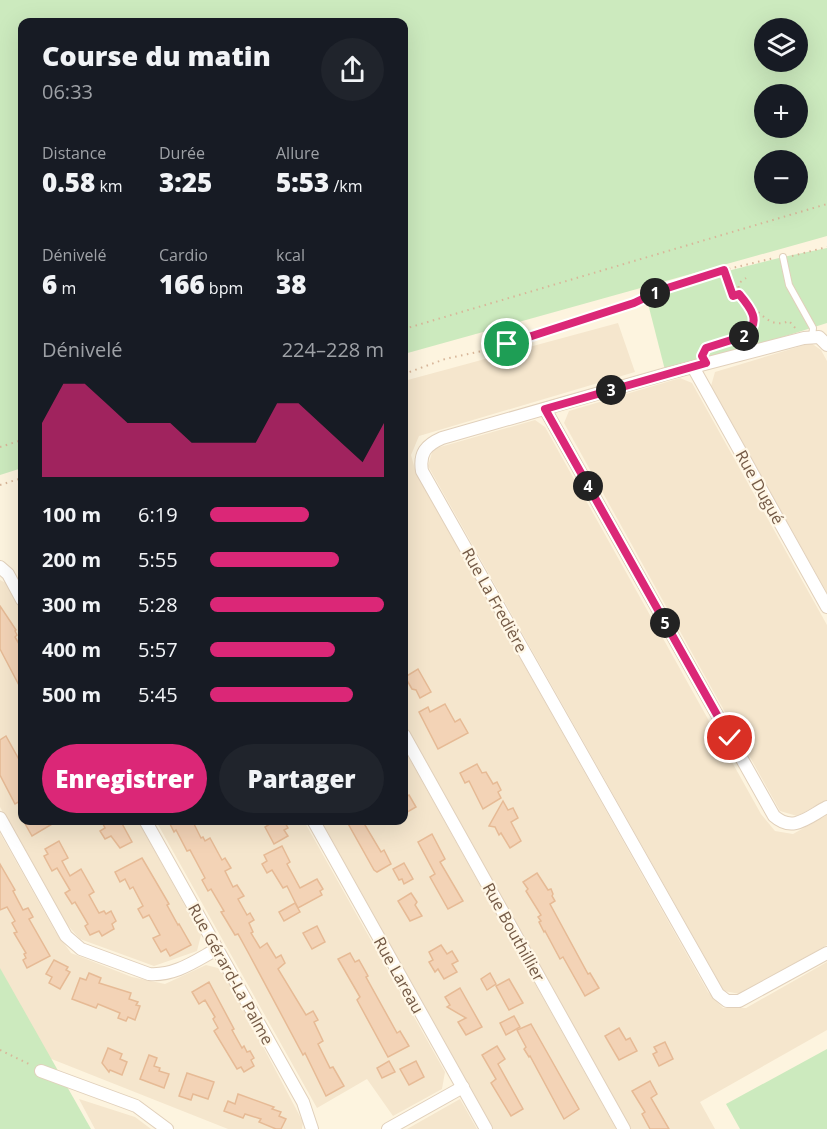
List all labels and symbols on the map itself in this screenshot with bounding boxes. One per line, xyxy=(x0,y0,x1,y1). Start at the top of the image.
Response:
pin: 1 xyxy=(640,278,670,308)
pin xyxy=(481,318,532,369)
pin: 2 xyxy=(729,321,759,351)
pin: 3 xyxy=(596,375,626,405)
street label: Rue Dugué xyxy=(731,446,789,528)
pin: 4 xyxy=(573,471,603,501)
street label: Rue La Fredière xyxy=(457,544,533,656)
pin: 5 xyxy=(650,608,680,638)
pin xyxy=(704,712,755,763)
street label: Rue Bouthillier xyxy=(478,879,550,986)
street label: Rue Gérard-La Palme xyxy=(183,900,279,1048)
street label: Rue Lareau xyxy=(369,933,429,1017)

